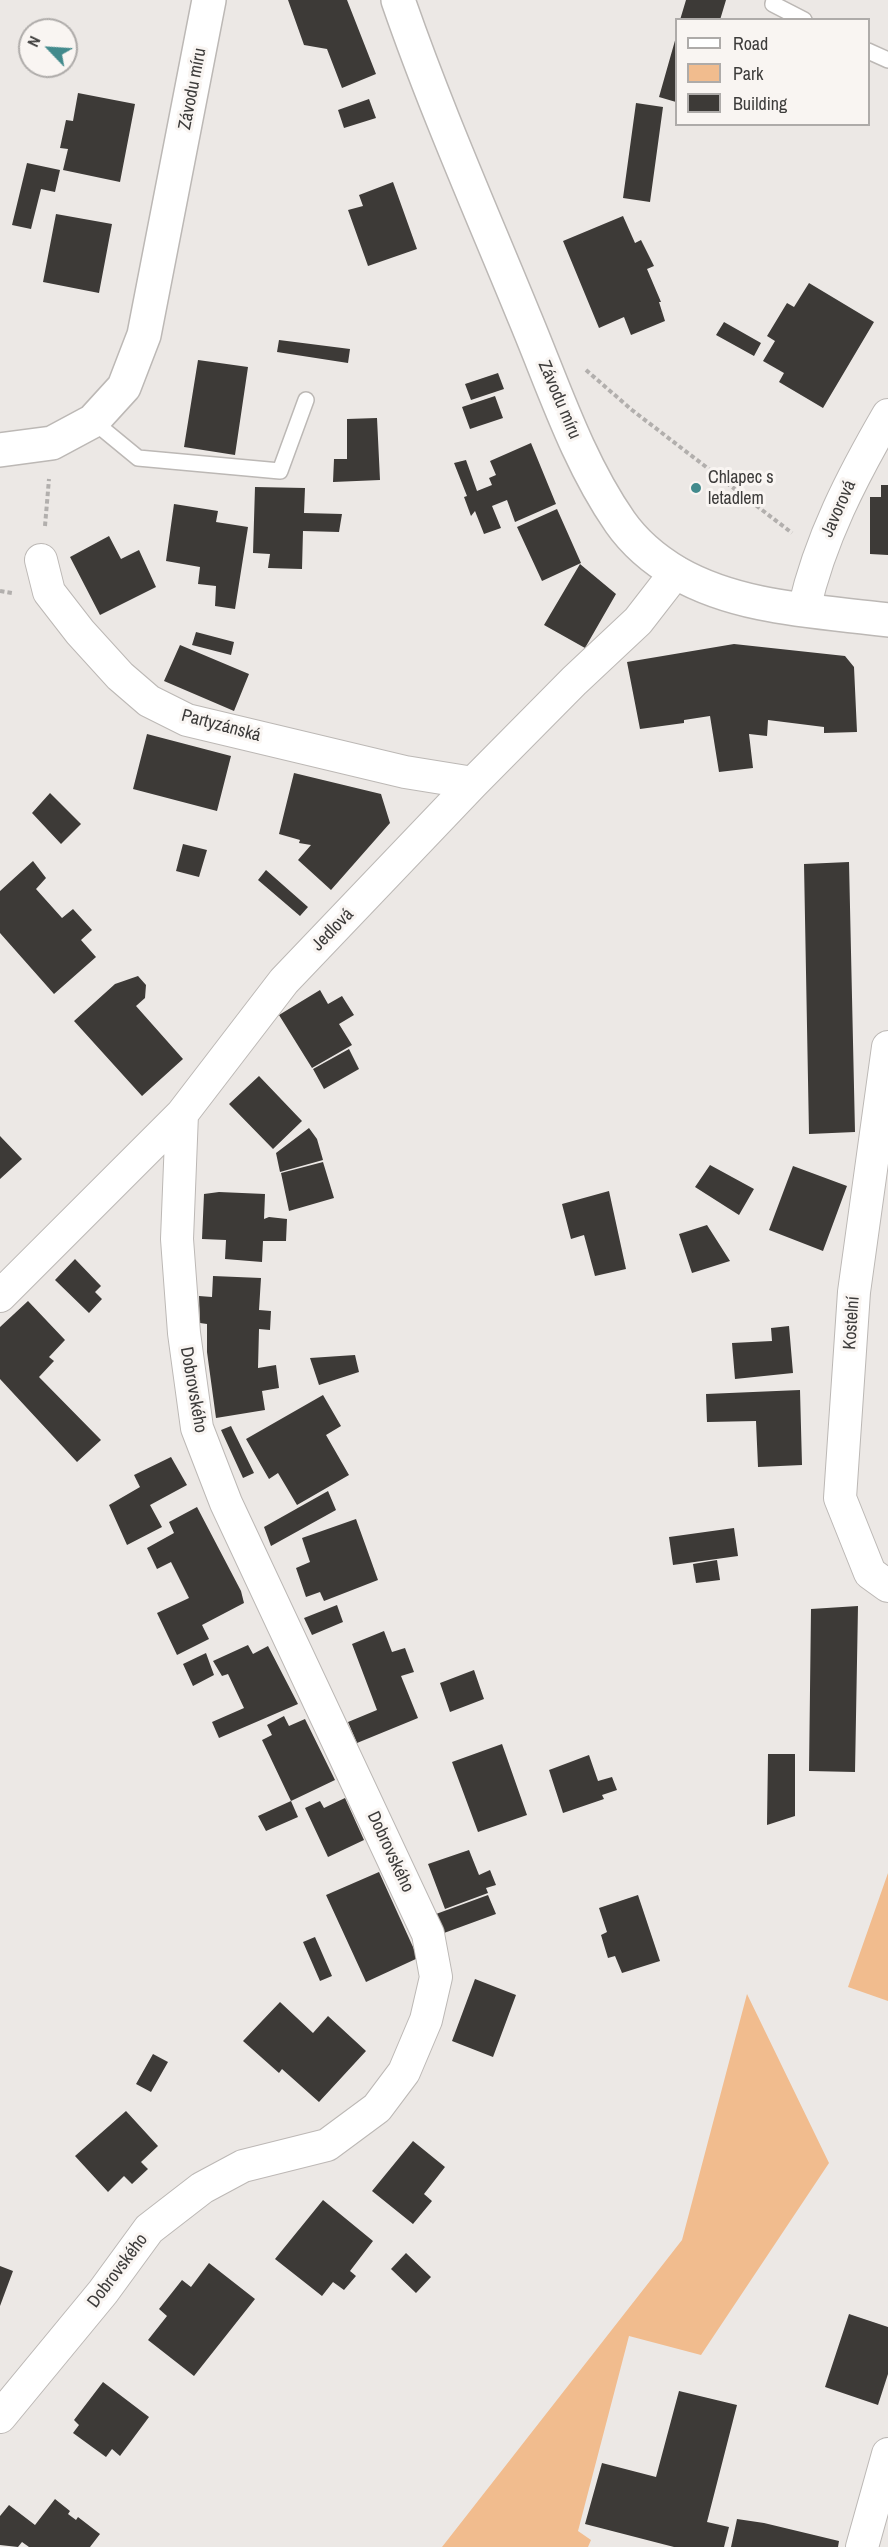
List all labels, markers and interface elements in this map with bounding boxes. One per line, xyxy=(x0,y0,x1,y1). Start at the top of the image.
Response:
north arrow xyxy=(18,18,78,78)
legend xyxy=(675,18,870,126)
text: Road xyxy=(733,31,768,56)
text: N xyxy=(22,32,45,50)
street label: Závodu míru xyxy=(174,46,212,132)
text: Park xyxy=(733,61,763,86)
text: Building xyxy=(733,91,787,116)
street label: Závodu míru xyxy=(533,358,585,442)
place label: Chlapec s letadlem xyxy=(708,467,774,510)
street label: Javorová xyxy=(817,477,861,541)
marker: Chlapec s letadlem xyxy=(689,481,703,495)
street label: Partyzánská xyxy=(179,705,263,747)
street label: Jedlová xyxy=(308,904,358,956)
street label: Kostelní xyxy=(839,1296,865,1350)
street label: Dobrovského xyxy=(175,1345,211,1435)
street label: Dobrovského xyxy=(362,1808,418,1896)
street label: Dobrovského xyxy=(83,2230,153,2312)

